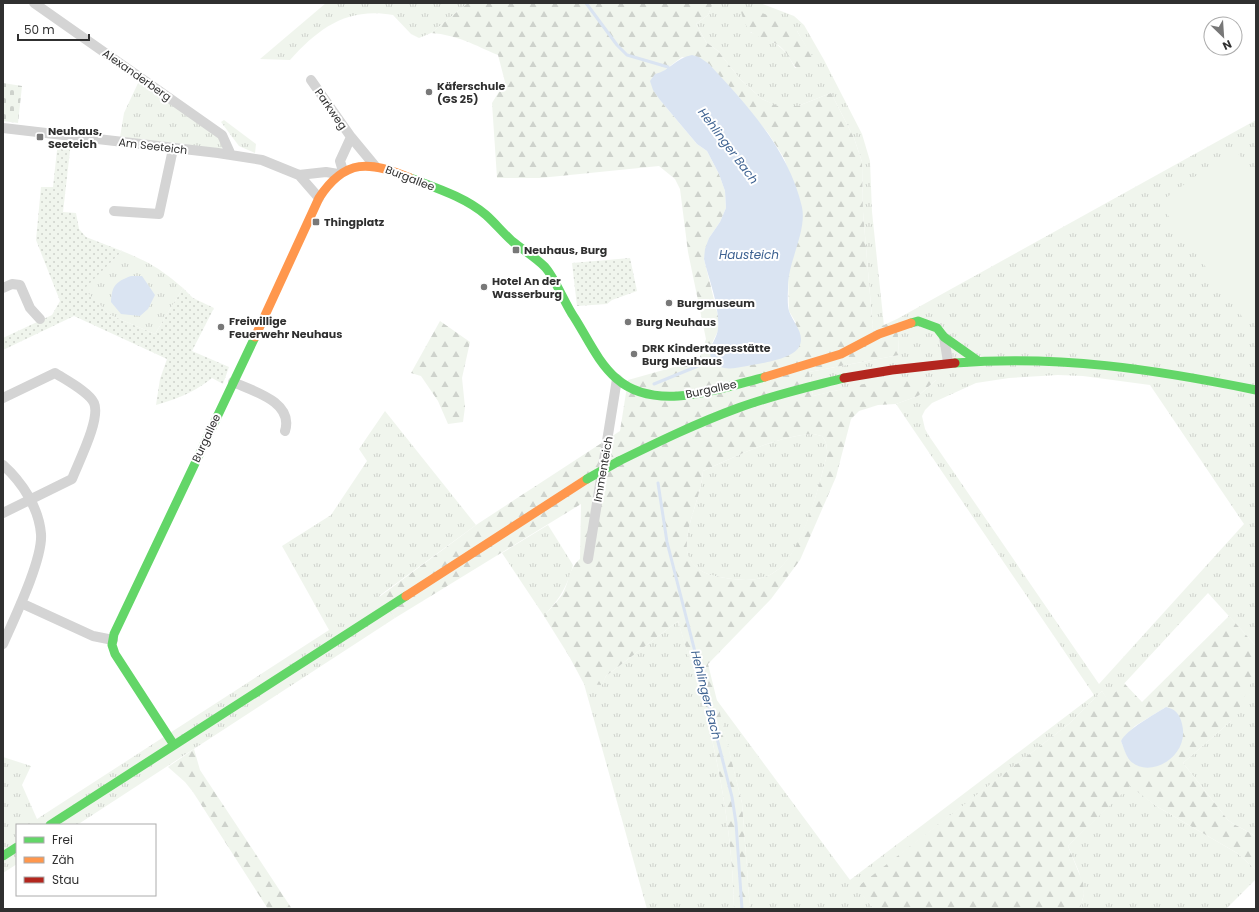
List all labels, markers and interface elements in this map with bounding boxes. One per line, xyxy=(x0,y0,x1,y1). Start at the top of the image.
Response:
scale bar xyxy=(18,16,89,42)
north arrow xyxy=(1203,16,1243,56)
text: 50 m xyxy=(24,21,55,38)
text: N xyxy=(1220,36,1234,54)
street label: Alexanderberg xyxy=(99,45,175,105)
place label: Käferschule (GS 25) xyxy=(437,78,505,107)
street label: Parkweg xyxy=(311,85,351,133)
marker: Käferschule (GS 25) xyxy=(424,87,434,97)
water label: Hehlinger Bach xyxy=(694,104,763,187)
place label: Neuhaus, Seeteich xyxy=(48,123,102,152)
marker: Neuhaus, Seeteich xyxy=(35,132,45,142)
street label: Am Seeteich xyxy=(118,134,188,158)
street label: Burgallee xyxy=(383,161,437,195)
place label: Thingplatz xyxy=(324,214,385,230)
marker: Thingplatz xyxy=(311,217,321,227)
place label: Neuhaus, Burg xyxy=(524,242,607,258)
marker: Neuhaus, Burg xyxy=(511,245,521,255)
water label: Hausteich xyxy=(719,246,779,263)
place label: Hotel An der Wasserburg xyxy=(492,273,562,302)
marker: Hotel An der Wasserburg xyxy=(479,282,489,292)
place label: Burgmuseum xyxy=(677,295,755,311)
marker: Burgmuseum xyxy=(664,298,674,308)
place label: Freiwillige Feuerwehr Neuhaus xyxy=(229,313,342,342)
place label: Burg Neuhaus xyxy=(636,314,716,330)
marker: Burg Neuhaus xyxy=(623,317,633,327)
marker: Freiwillige Feuerwehr Neuhaus xyxy=(216,322,226,332)
place label: DRK Kindertagesstätte Burg Neuhaus xyxy=(642,340,771,369)
marker: DRK Kindertagesstätte Burg Neuhaus xyxy=(629,349,639,359)
street label: Burgallee xyxy=(684,376,738,402)
street label: Burgallee xyxy=(188,411,224,465)
street label: Immenteich xyxy=(589,435,617,503)
water label: Hehlinger Bach xyxy=(687,649,726,741)
legend xyxy=(16,824,156,896)
text: Frei xyxy=(52,831,73,848)
text: Zäh xyxy=(52,851,74,868)
text: Stau xyxy=(52,871,79,888)

